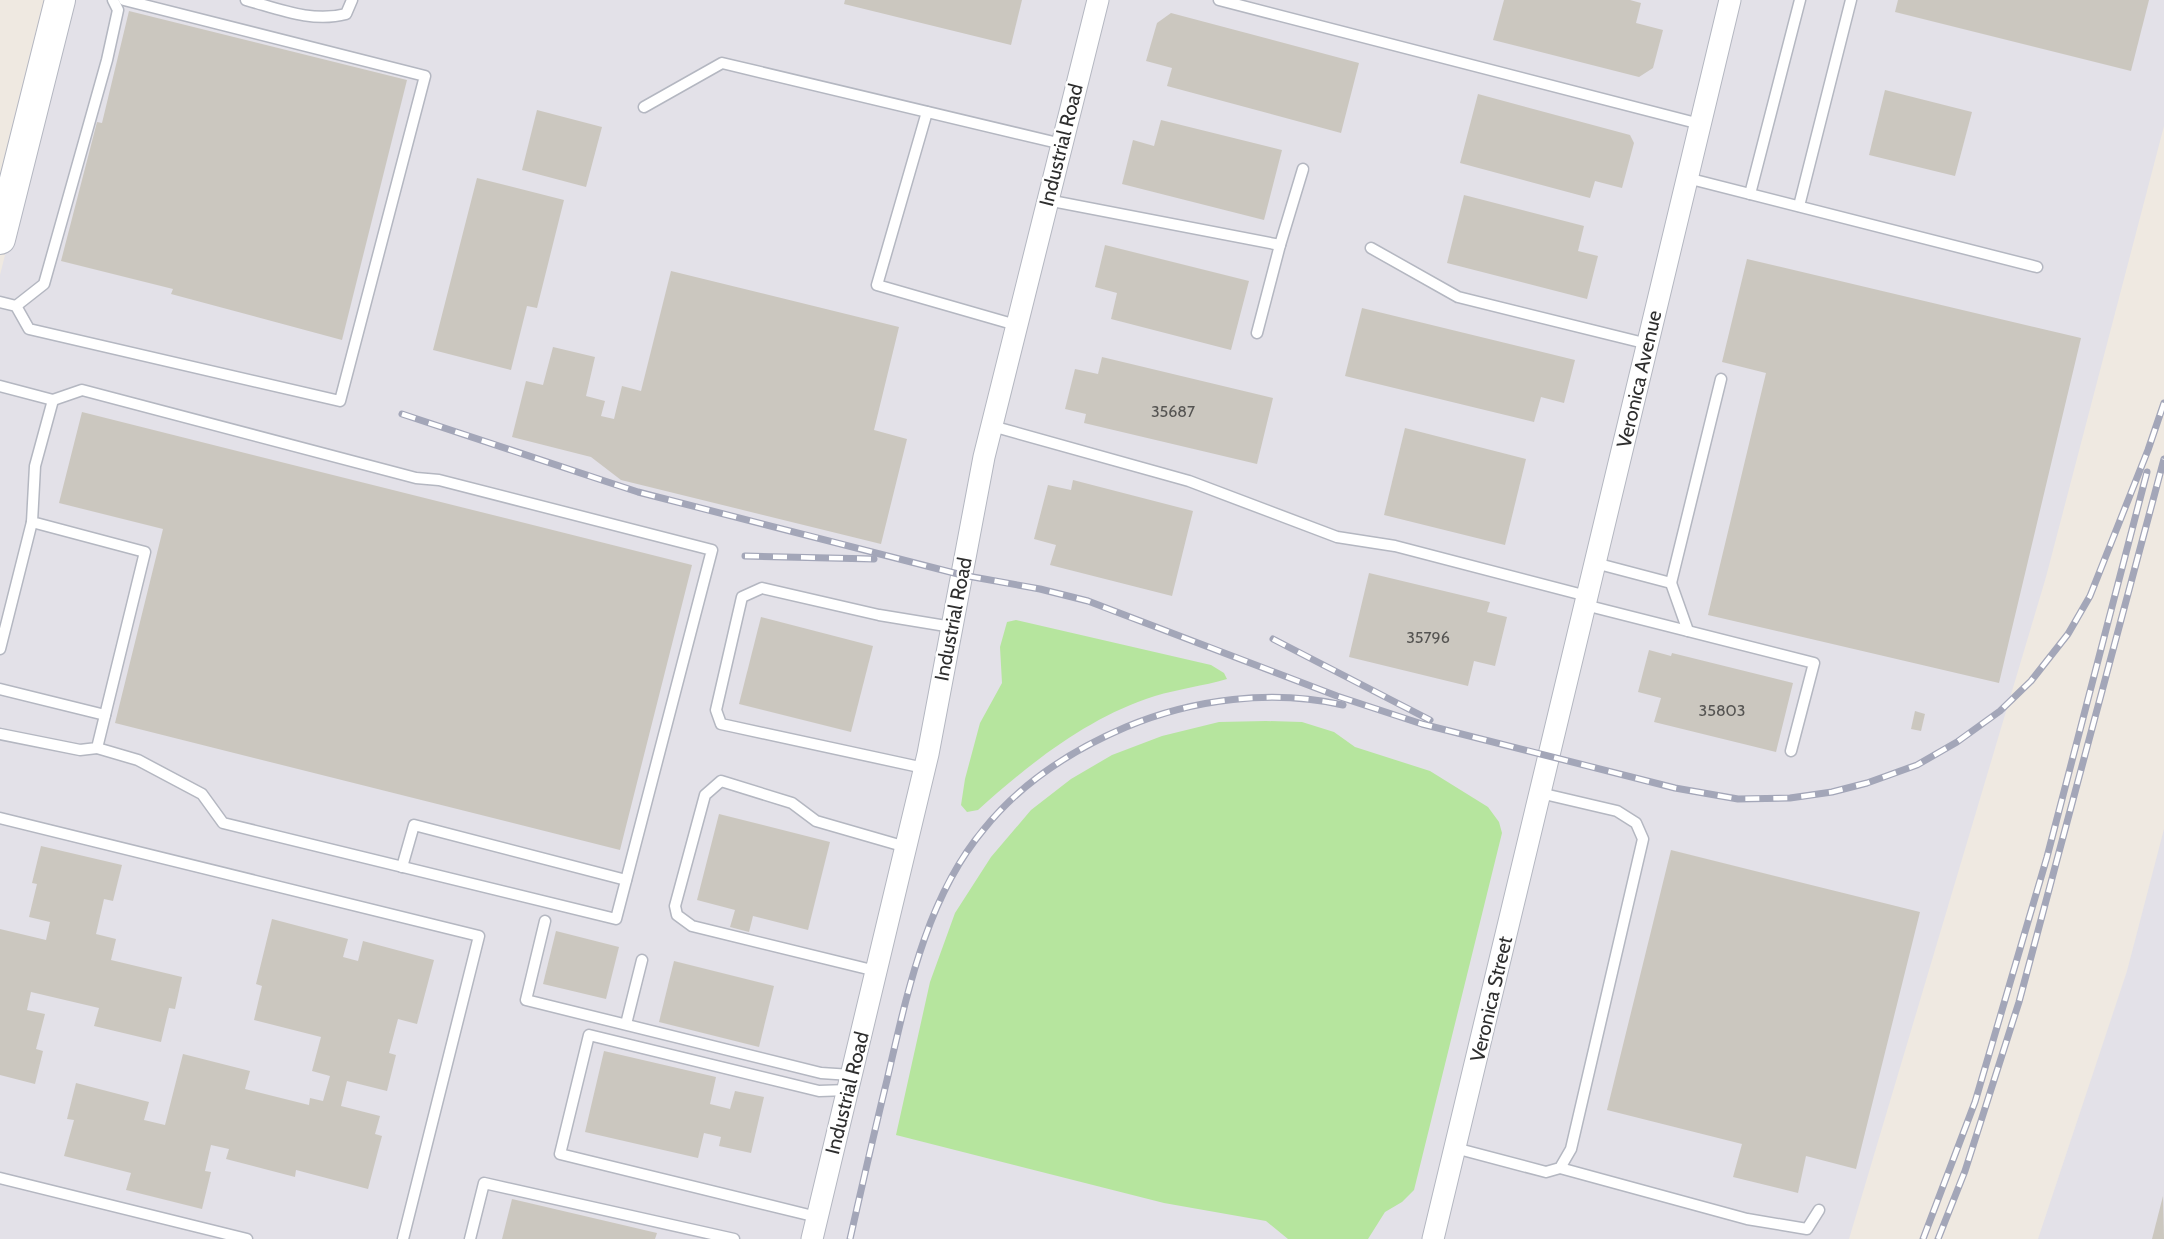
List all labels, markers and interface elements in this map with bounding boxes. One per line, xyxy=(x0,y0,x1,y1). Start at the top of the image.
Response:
street label: Industrial Road xyxy=(1034,81,1088,209)
street label: Veronica Avenue xyxy=(1612,308,1666,450)
house number: 35687 xyxy=(1151,402,1195,421)
street label: Industrial Road xyxy=(929,555,977,683)
house number: 35796 xyxy=(1406,628,1450,647)
house number: 35803 xyxy=(1699,701,1745,720)
street label: Veronica Street xyxy=(1465,934,1517,1064)
street label: Industrial Road xyxy=(820,1029,874,1157)

